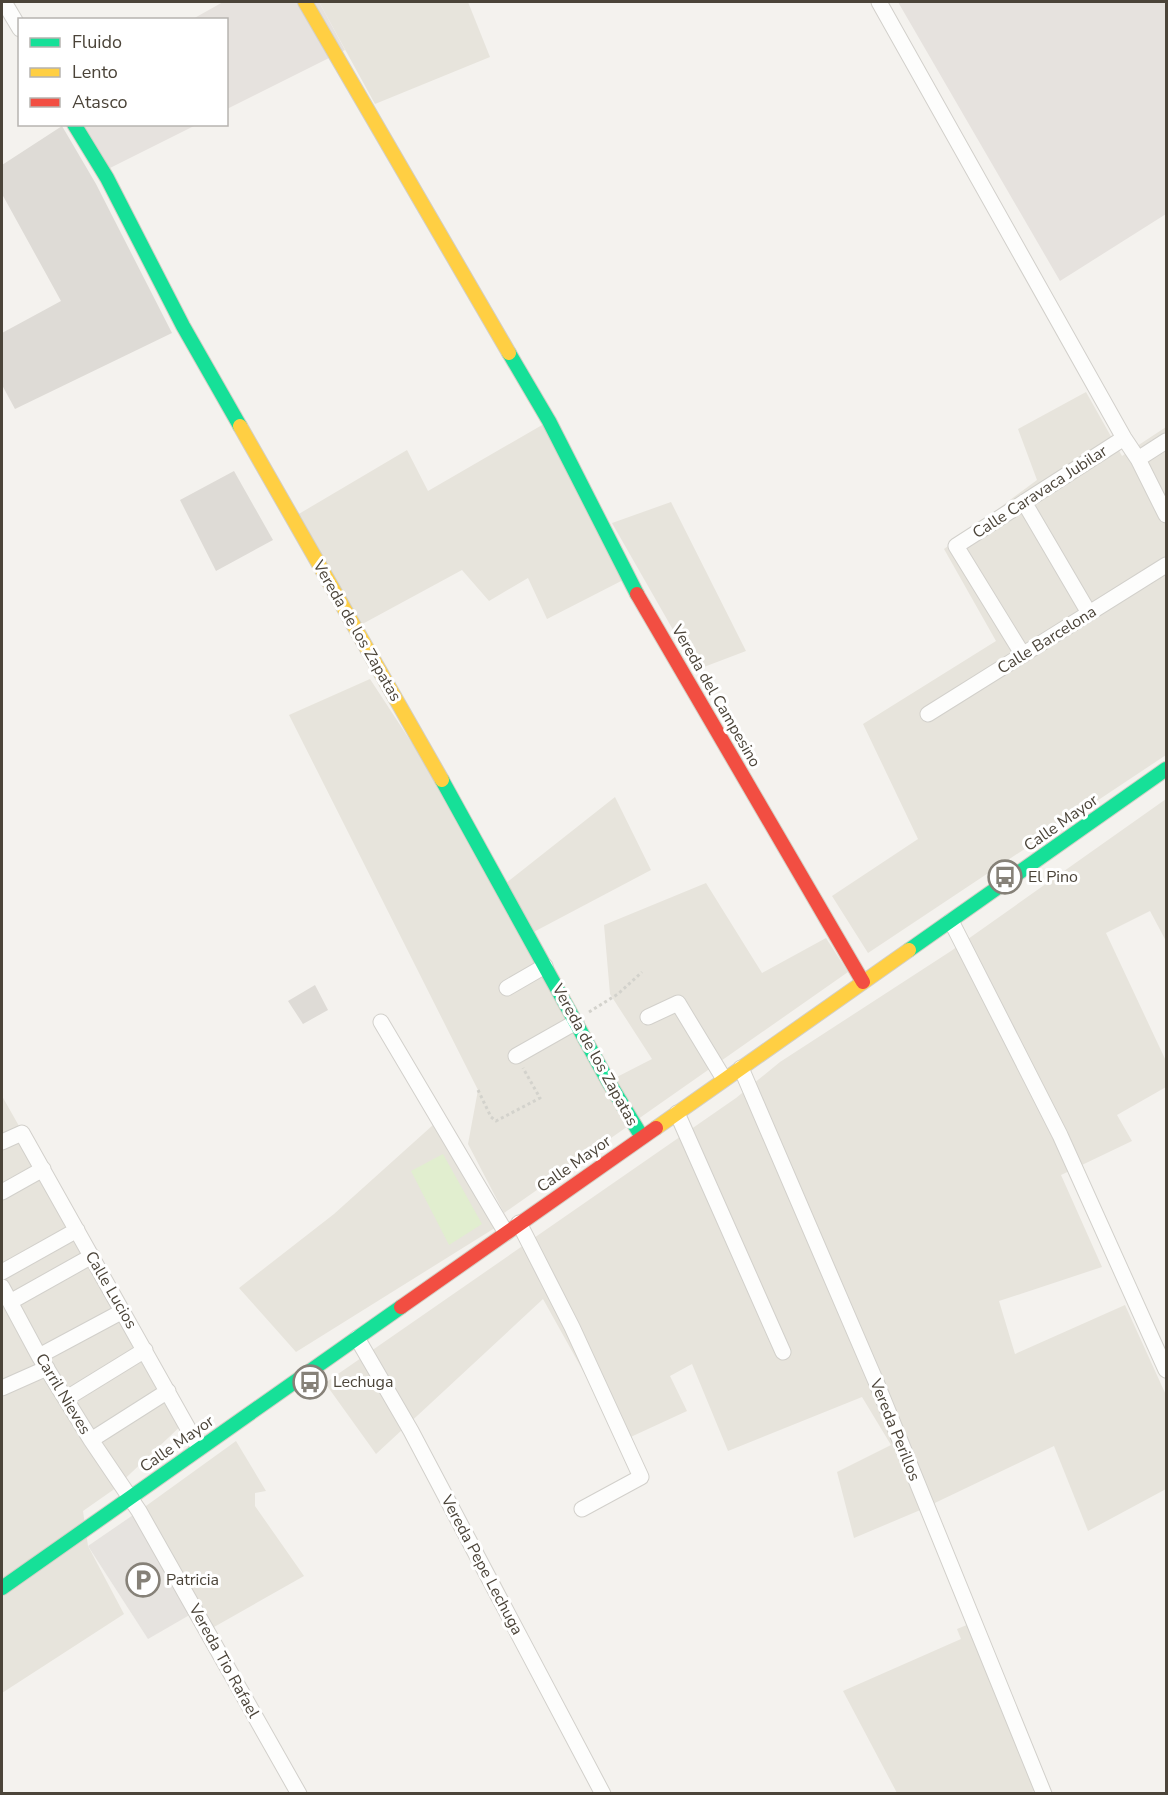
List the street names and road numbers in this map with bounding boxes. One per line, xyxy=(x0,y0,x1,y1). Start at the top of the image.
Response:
street label: Calle Caravaca Jubilar xyxy=(968,440,1112,544)
street label: Vereda de los Zapatas xyxy=(307,556,406,705)
street label: Calle Barcelona xyxy=(993,601,1101,679)
street label: Vereda del Campesino xyxy=(666,620,766,771)
street label: Calle Mayor xyxy=(1020,789,1103,857)
street label: Vereda de los Zapatas xyxy=(546,979,643,1130)
street label: Calle Mayor xyxy=(533,1130,616,1198)
street label: Calle Lucios xyxy=(80,1247,142,1333)
street label: Carril Nieves xyxy=(30,1349,96,1439)
street label: Vereda Perillos xyxy=(864,1375,925,1484)
street label: Calle Mayor xyxy=(136,1410,219,1478)
street label: Vereda Pepe Lechuga xyxy=(435,1490,528,1639)
street label: Vereda Tio Rafael xyxy=(183,1599,265,1722)

